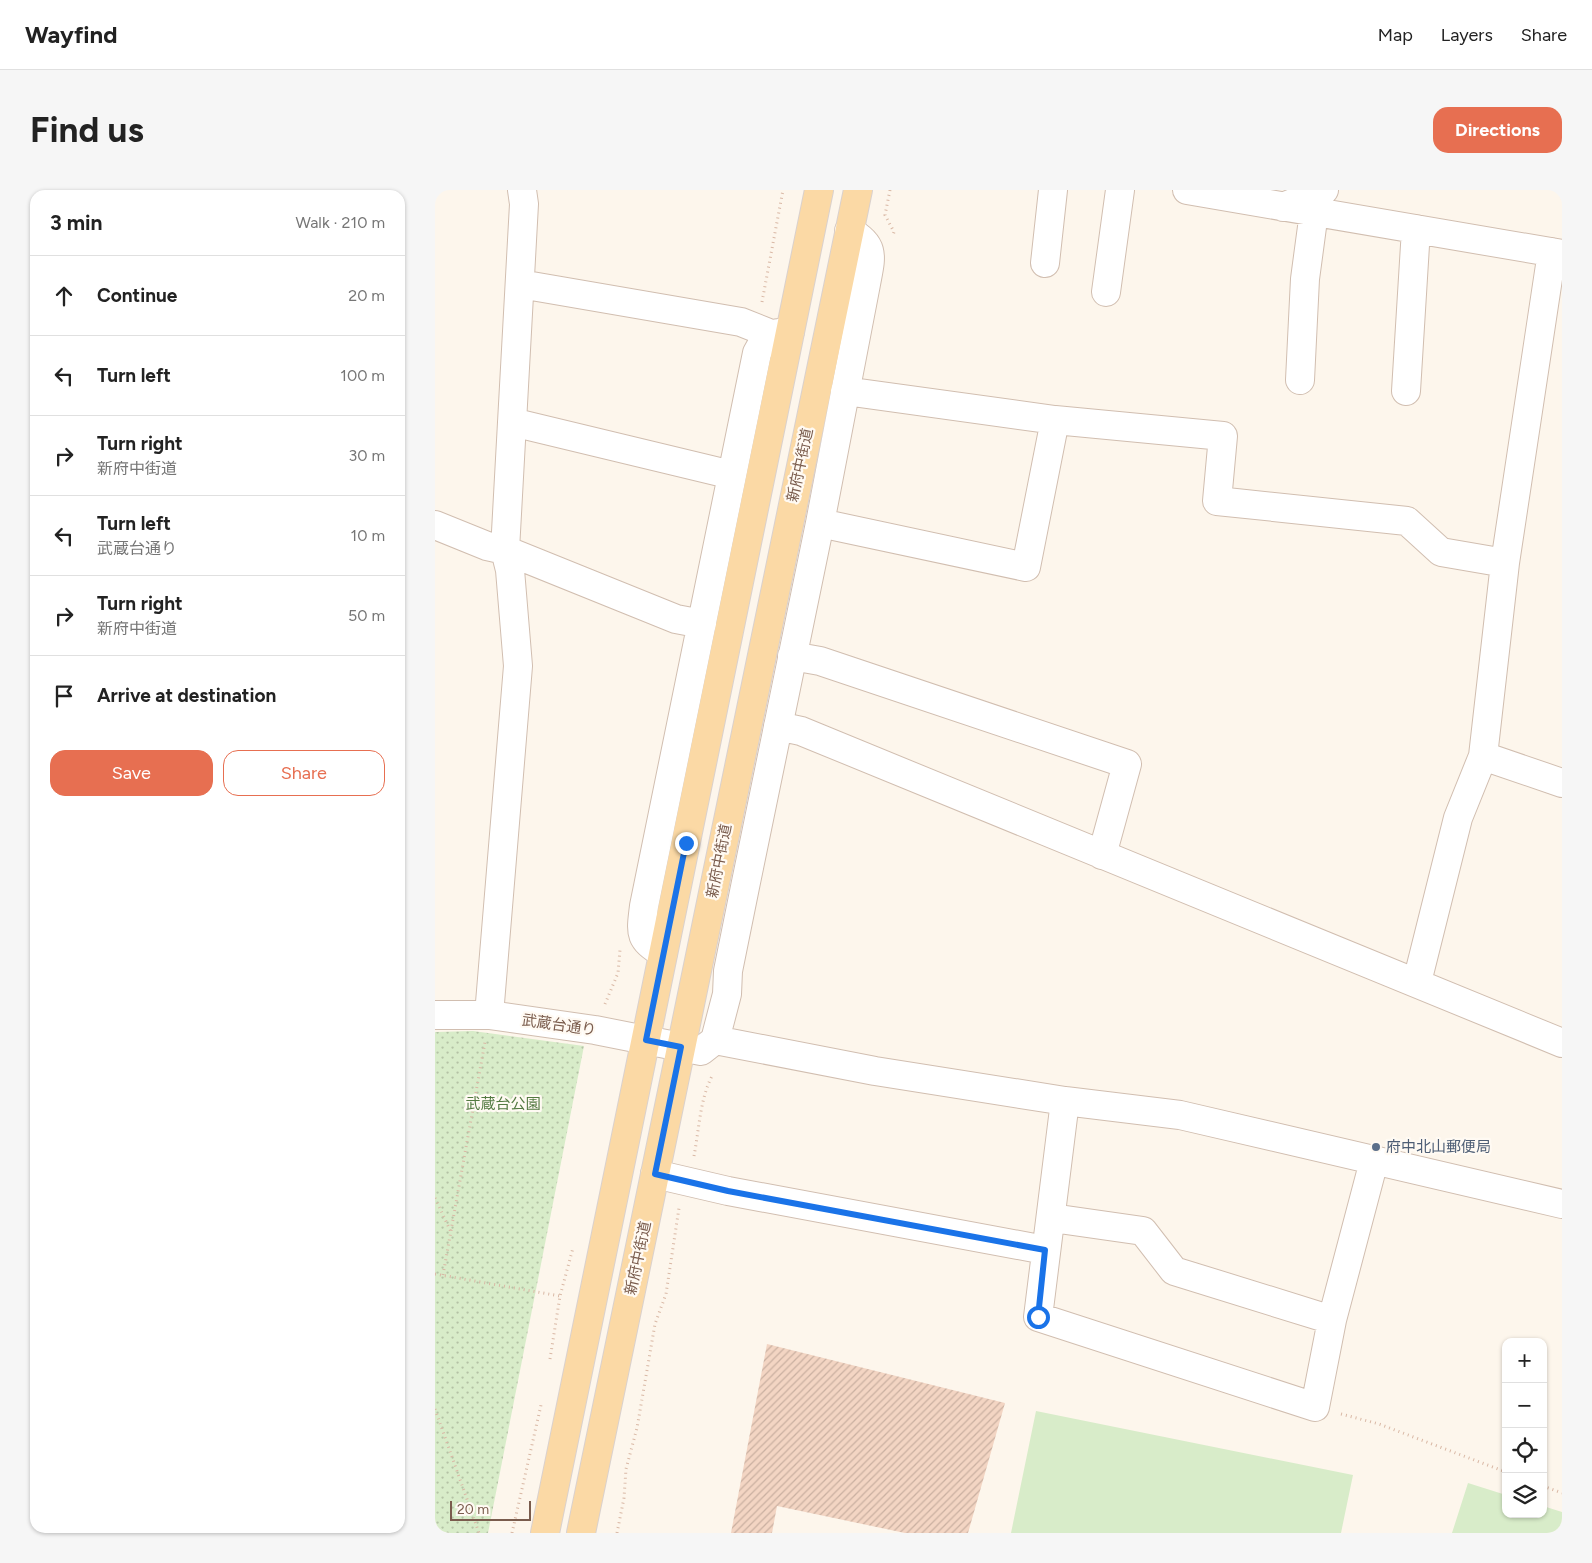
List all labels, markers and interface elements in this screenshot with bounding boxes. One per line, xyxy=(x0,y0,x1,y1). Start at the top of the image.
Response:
text: Wayfind xyxy=(25,20,118,49)
text: Map xyxy=(1378,24,1413,46)
text: Layers xyxy=(1441,24,1493,46)
text: Share xyxy=(1521,24,1567,46)
button: Directions xyxy=(1433,107,1562,153)
text: Find us xyxy=(30,109,144,151)
text: 3 min xyxy=(50,210,102,235)
text: Walk · 210 m xyxy=(296,213,385,232)
icon: ahead xyxy=(50,282,78,310)
text: Continue xyxy=(97,284,177,307)
text: 20 m xyxy=(348,286,385,305)
icon: left xyxy=(50,362,78,390)
text: Turn left xyxy=(97,364,171,387)
text: 100 m xyxy=(340,366,385,385)
street label: 新府中街道 xyxy=(783,426,817,504)
text: Turn right xyxy=(97,432,183,455)
icon: right xyxy=(50,442,78,470)
text: 30 m xyxy=(348,446,385,465)
text: 新府中街道 xyxy=(97,459,177,478)
text: Turn left xyxy=(97,512,171,535)
icon: left xyxy=(50,522,78,550)
text: 10 m xyxy=(351,526,385,545)
text: 武蔵台通り xyxy=(97,539,177,558)
text: Turn right xyxy=(97,592,183,615)
icon: right xyxy=(50,602,78,630)
text: 50 m xyxy=(348,606,385,625)
text: 新府中街道 xyxy=(97,619,177,638)
icon: arrive xyxy=(50,682,78,710)
text: Arrive at destination xyxy=(97,684,276,707)
button: Save xyxy=(50,750,213,796)
button: Share xyxy=(223,750,385,796)
street label: 新府中街道 xyxy=(703,822,735,900)
route end xyxy=(675,832,698,855)
street label: 武蔵台通り xyxy=(521,1011,597,1039)
park label: 武蔵台公園 xyxy=(465,1095,541,1113)
place label: 府中北山郵便局 xyxy=(1386,1138,1491,1156)
marker: 府中北山郵便局 xyxy=(1370,1141,1382,1153)
street label: 新府中街道 xyxy=(621,1219,655,1297)
route start xyxy=(1027,1306,1050,1329)
map controls xyxy=(1502,1338,1547,1518)
button: + xyxy=(1502,1338,1547,1383)
button: − xyxy=(1502,1383,1547,1428)
button: locate xyxy=(1502,1428,1547,1473)
button: layers xyxy=(1502,1473,1547,1518)
scale bar xyxy=(450,1498,531,1521)
text: 20 m xyxy=(457,1501,489,1518)

